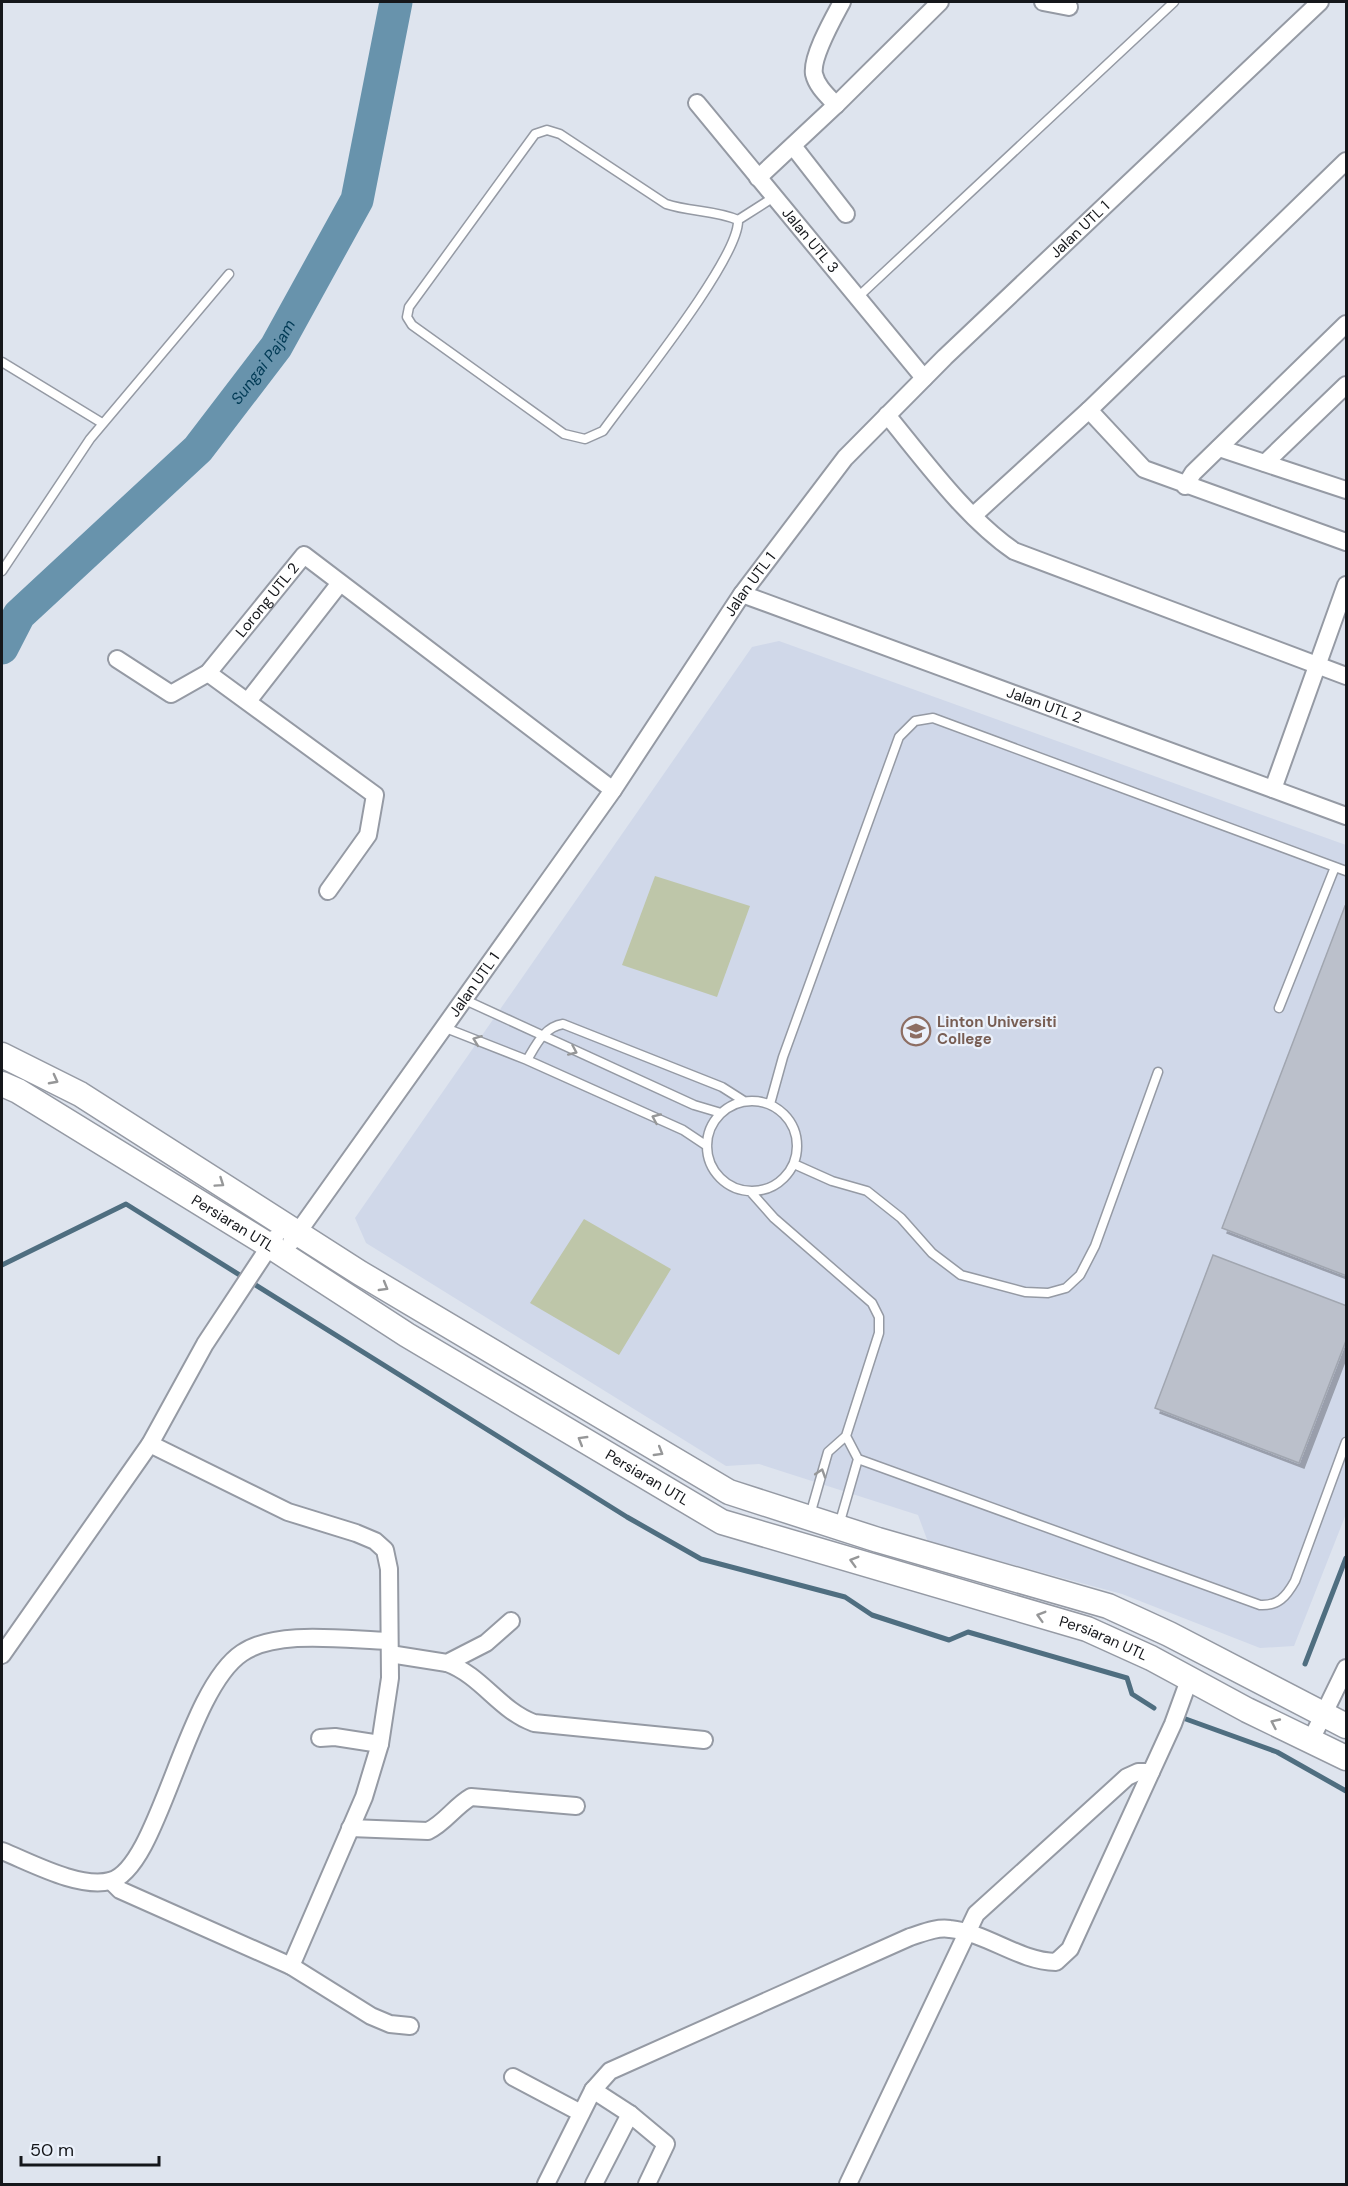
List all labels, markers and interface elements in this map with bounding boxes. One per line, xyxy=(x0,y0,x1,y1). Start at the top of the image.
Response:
street label: Jalan UTL 1 xyxy=(1046,196,1114,262)
street label: Jalan UTL 3 xyxy=(777,203,843,277)
water label: Sungai Pajam xyxy=(226,316,300,409)
street label: Jalan UTL 1 xyxy=(720,548,780,620)
street label: Lorong UTL 2 xyxy=(231,559,304,641)
street label: Jalan UTL 2 xyxy=(1004,682,1085,728)
street label: Jalan UTL 1 xyxy=(445,948,504,1021)
place label: Linton Universiti College xyxy=(937,1012,1057,1049)
school or university icon: Linton Universiti College xyxy=(900,1015,932,1047)
one-way arrow xyxy=(472,1035,483,1047)
one-way arrow xyxy=(567,1044,578,1056)
one-way arrow xyxy=(48,1073,58,1084)
one-way arrow xyxy=(651,1113,662,1125)
one-way arrow xyxy=(214,1175,224,1187)
street label: Persiaran UTL xyxy=(188,1190,279,1257)
one-way arrow xyxy=(378,1280,388,1291)
one-way arrow xyxy=(578,1436,588,1448)
street label: Persiaran UTL xyxy=(602,1445,693,1510)
one-way arrow xyxy=(653,1445,663,1457)
one-way arrow xyxy=(814,1468,826,1479)
one-way arrow xyxy=(849,1556,860,1568)
one-way arrow xyxy=(1036,1611,1047,1623)
street label: Persiaran UTL xyxy=(1057,1611,1151,1665)
one-way arrow xyxy=(1271,1718,1282,1730)
scale bar xyxy=(21,2129,159,2167)
text: 50 m xyxy=(30,2138,74,2162)

